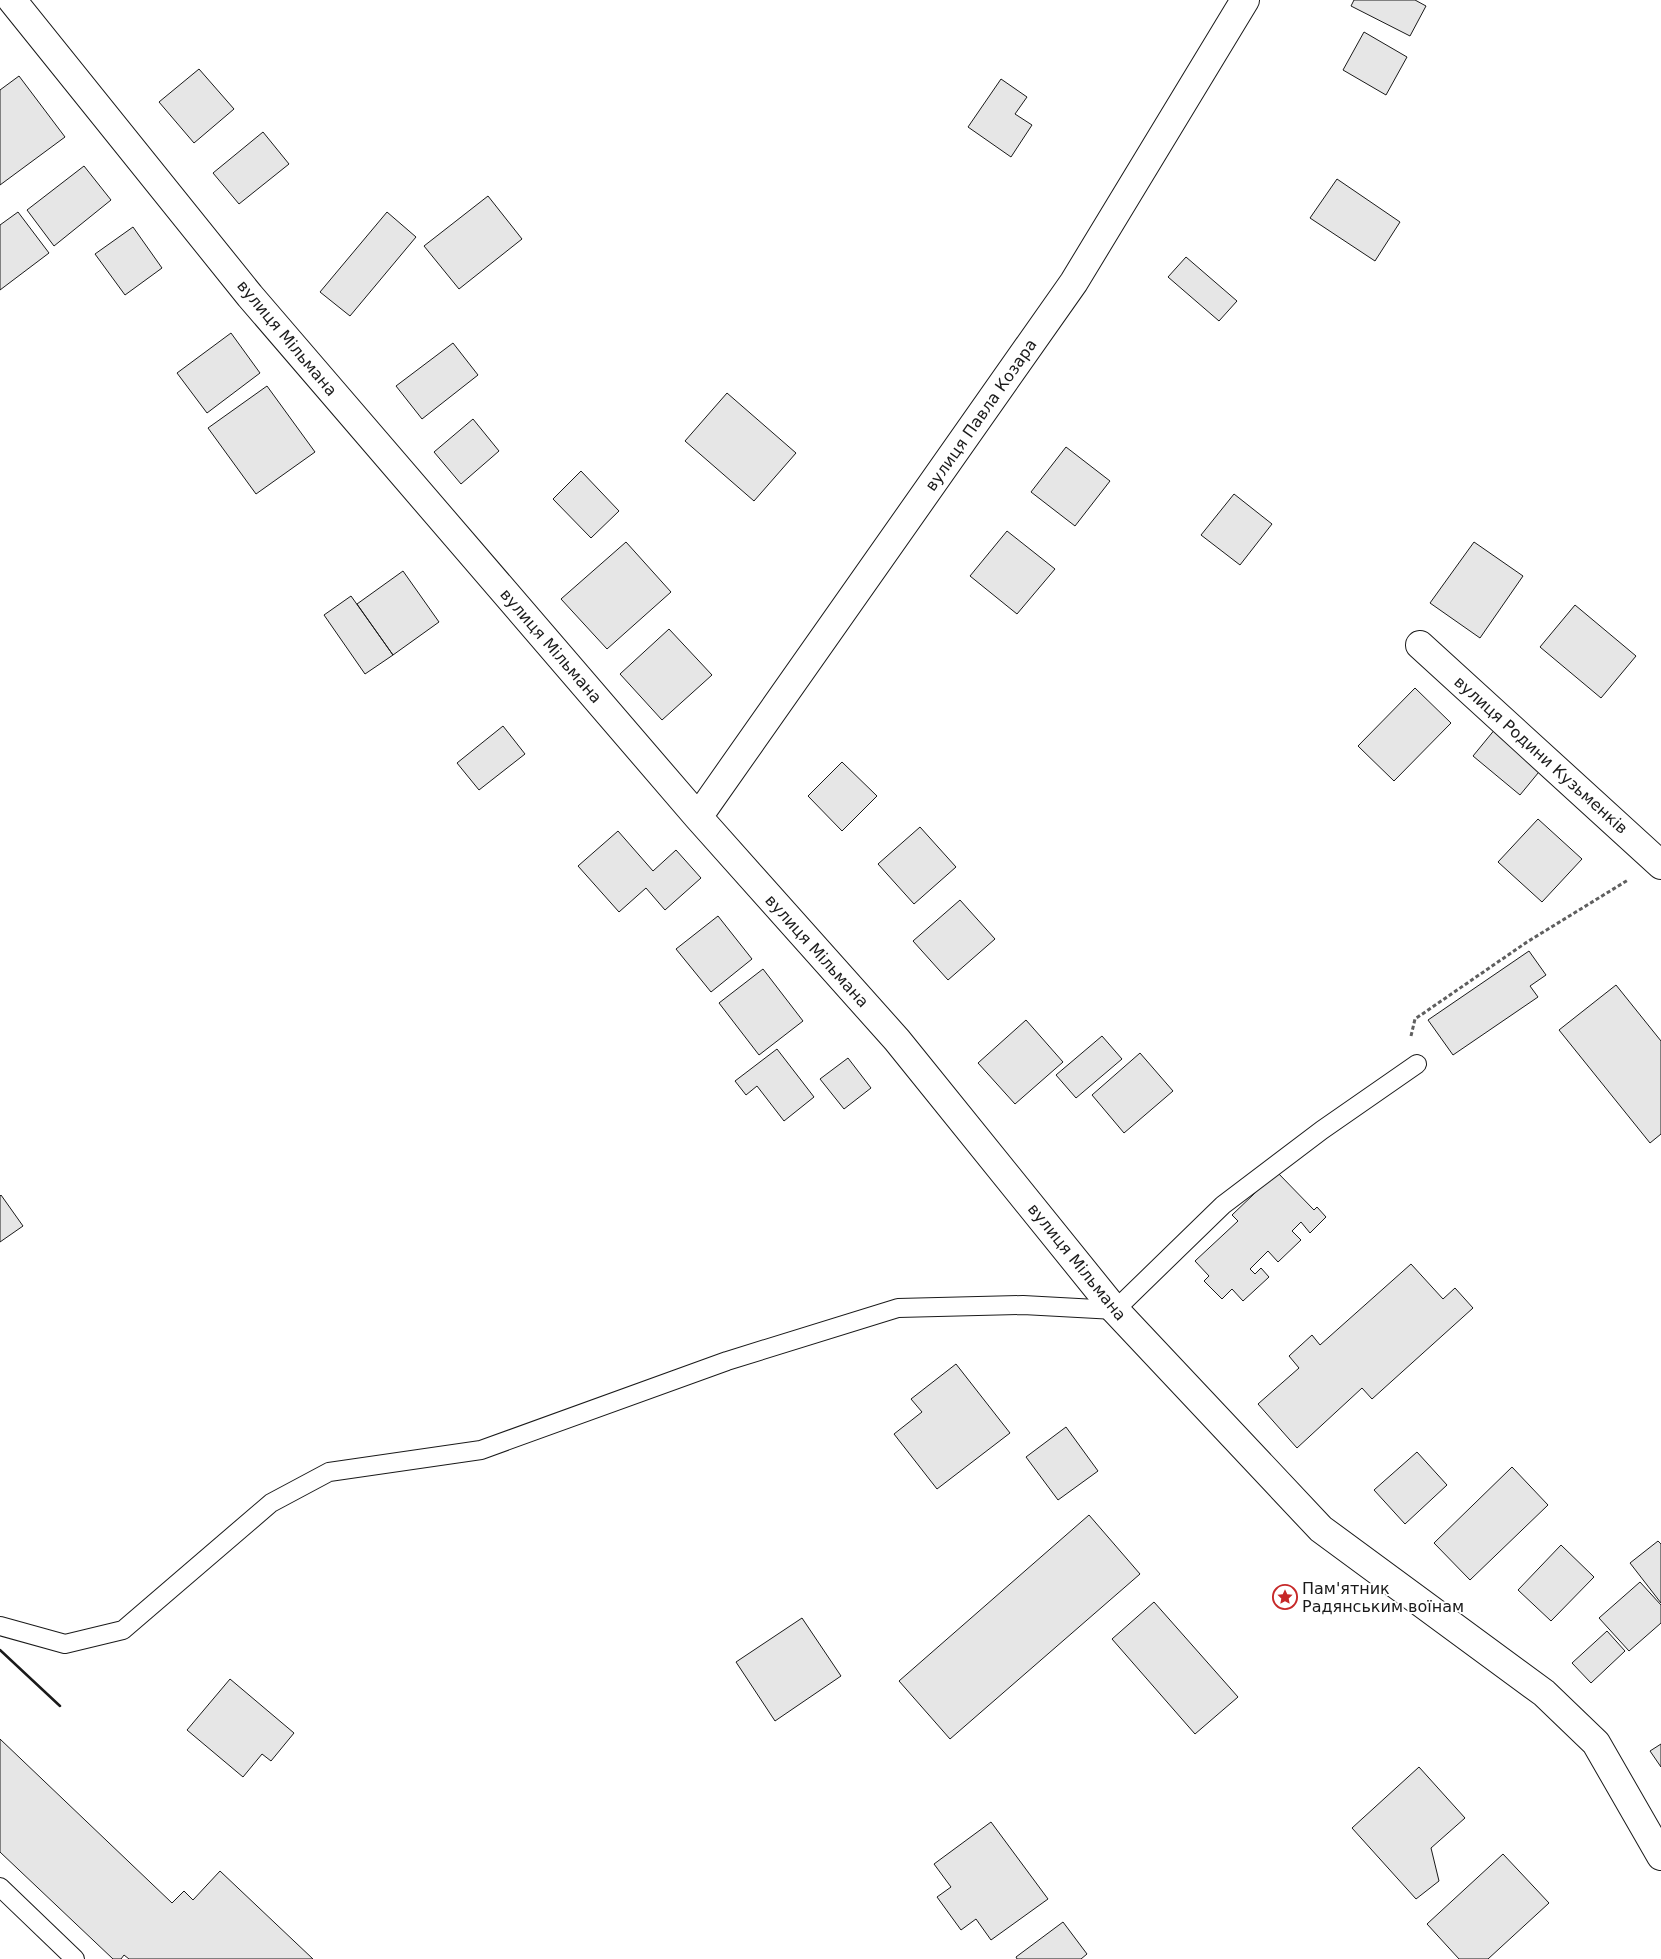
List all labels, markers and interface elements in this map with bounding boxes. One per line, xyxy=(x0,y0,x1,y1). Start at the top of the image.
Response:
street label: вулиця Мільмана xyxy=(233,276,341,400)
street label: вулиця Павла Козара xyxy=(921,335,1041,495)
street label: вулиця Мільмана xyxy=(496,585,606,707)
street label: вулиця Родини Кузьменків xyxy=(1450,672,1632,838)
street label: вулиця Мільмана xyxy=(761,891,873,1011)
street label: вулиця Мільмана xyxy=(1024,1200,1130,1324)
place label: Пам'ятник Радянським воїнам xyxy=(1302,1579,1464,1616)
place icon: Пам'ятник Радянським воїнам xyxy=(1272,1584,1298,1610)

